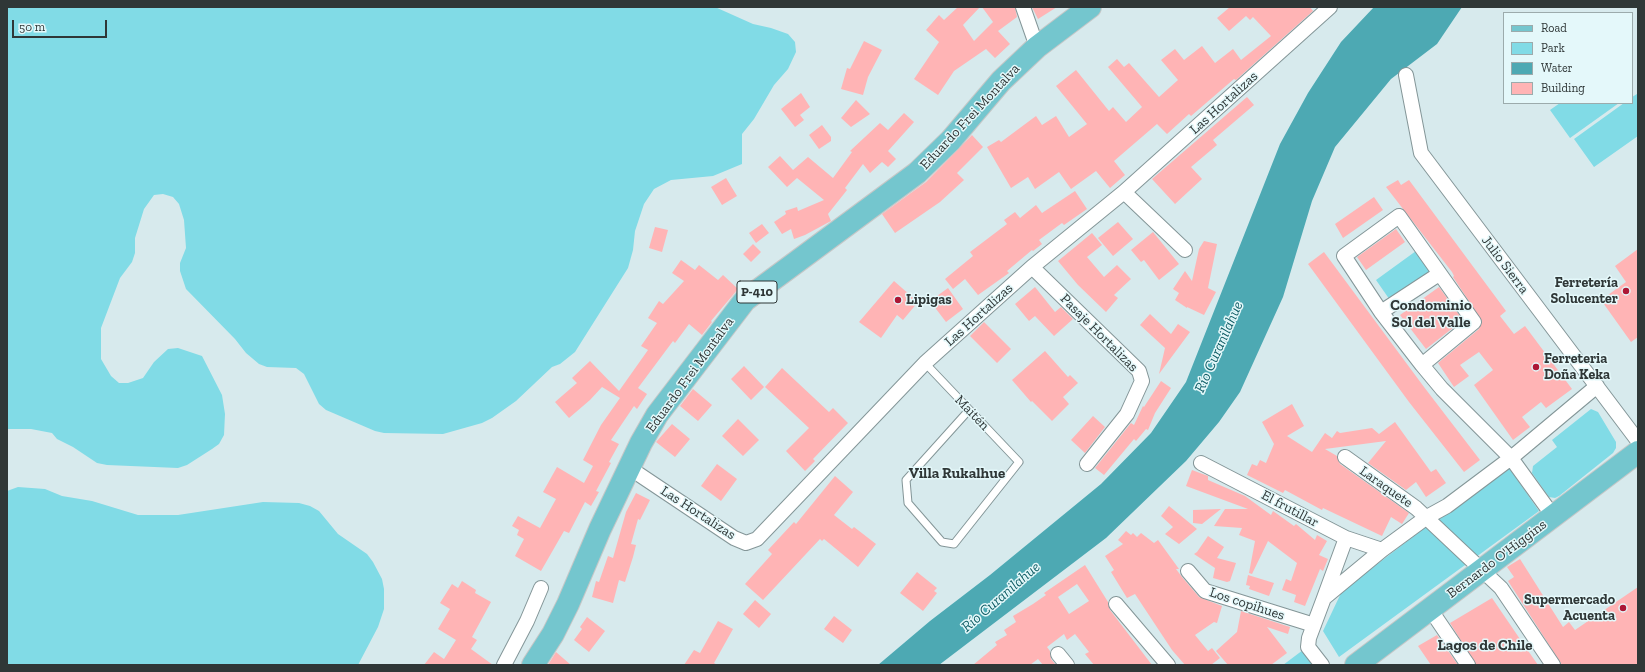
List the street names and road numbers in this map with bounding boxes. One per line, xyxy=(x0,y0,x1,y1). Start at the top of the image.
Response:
street label: Eduardo Frei Montalva xyxy=(917,61,1023,173)
street label: Las Hortalizas xyxy=(1186,68,1262,138)
street label: Julio Sierra xyxy=(1478,233,1532,297)
street label: Las Hortalizas xyxy=(941,280,1017,350)
road number: P-410 xyxy=(737,281,777,303)
street label: Pasaje Hortalizas xyxy=(1057,291,1141,375)
street label: Eduardo Frei Montalva xyxy=(643,314,737,436)
street label: Maitén xyxy=(951,392,993,434)
street label: Laraquete xyxy=(1356,463,1416,511)
street label: Las Hortalizas xyxy=(657,483,739,543)
street label: El frutillar xyxy=(1258,487,1322,531)
street label: Bernardo O'Higgins xyxy=(1444,516,1550,602)
street label: Los copihues xyxy=(1207,584,1287,624)

